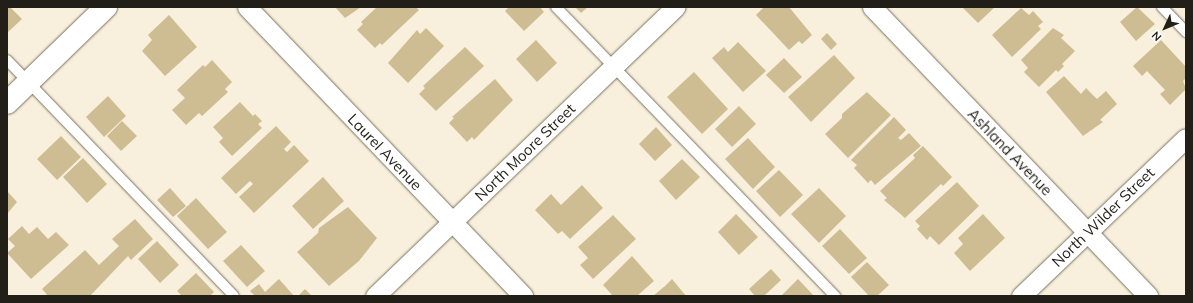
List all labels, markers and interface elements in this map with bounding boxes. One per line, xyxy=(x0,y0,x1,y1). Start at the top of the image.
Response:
north arrow xyxy=(1145,8,1185,48)
text: N xyxy=(1148,28,1164,44)
street label: North Moore Street xyxy=(471,100,579,204)
street label: Ashland Avenue xyxy=(964,105,1056,199)
street label: Laurel Avenue xyxy=(344,110,426,194)
street label: North Wilder Street xyxy=(1048,164,1158,270)

